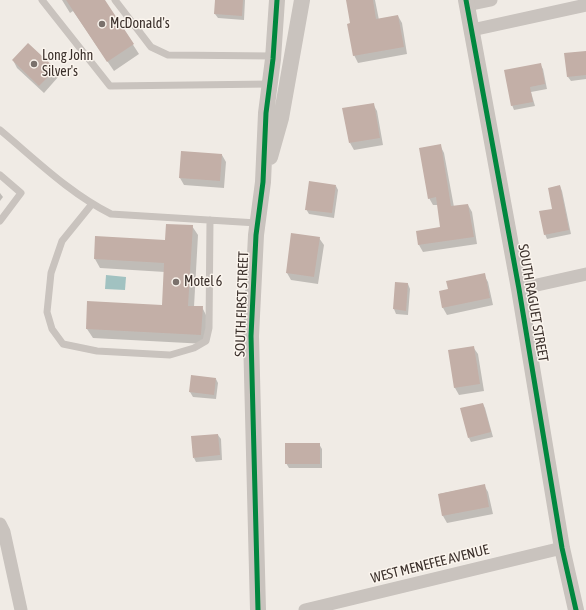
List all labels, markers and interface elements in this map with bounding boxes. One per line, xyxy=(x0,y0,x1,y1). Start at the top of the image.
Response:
place label: McDonald's xyxy=(110,16,170,32)
marker: McDonald's xyxy=(97,19,107,29)
place label: Long John Silver's xyxy=(42,48,93,80)
marker: Long John Silver's xyxy=(29,59,39,69)
street label: SOUTH RAGUET STREET xyxy=(514,243,552,363)
street label: SOUTH FIRST STREET xyxy=(232,251,252,357)
place label: Motel 6 xyxy=(184,274,222,290)
marker: Motel 6 xyxy=(171,277,181,287)
street label: WEST MENEFEE AVENUE xyxy=(369,541,491,587)

